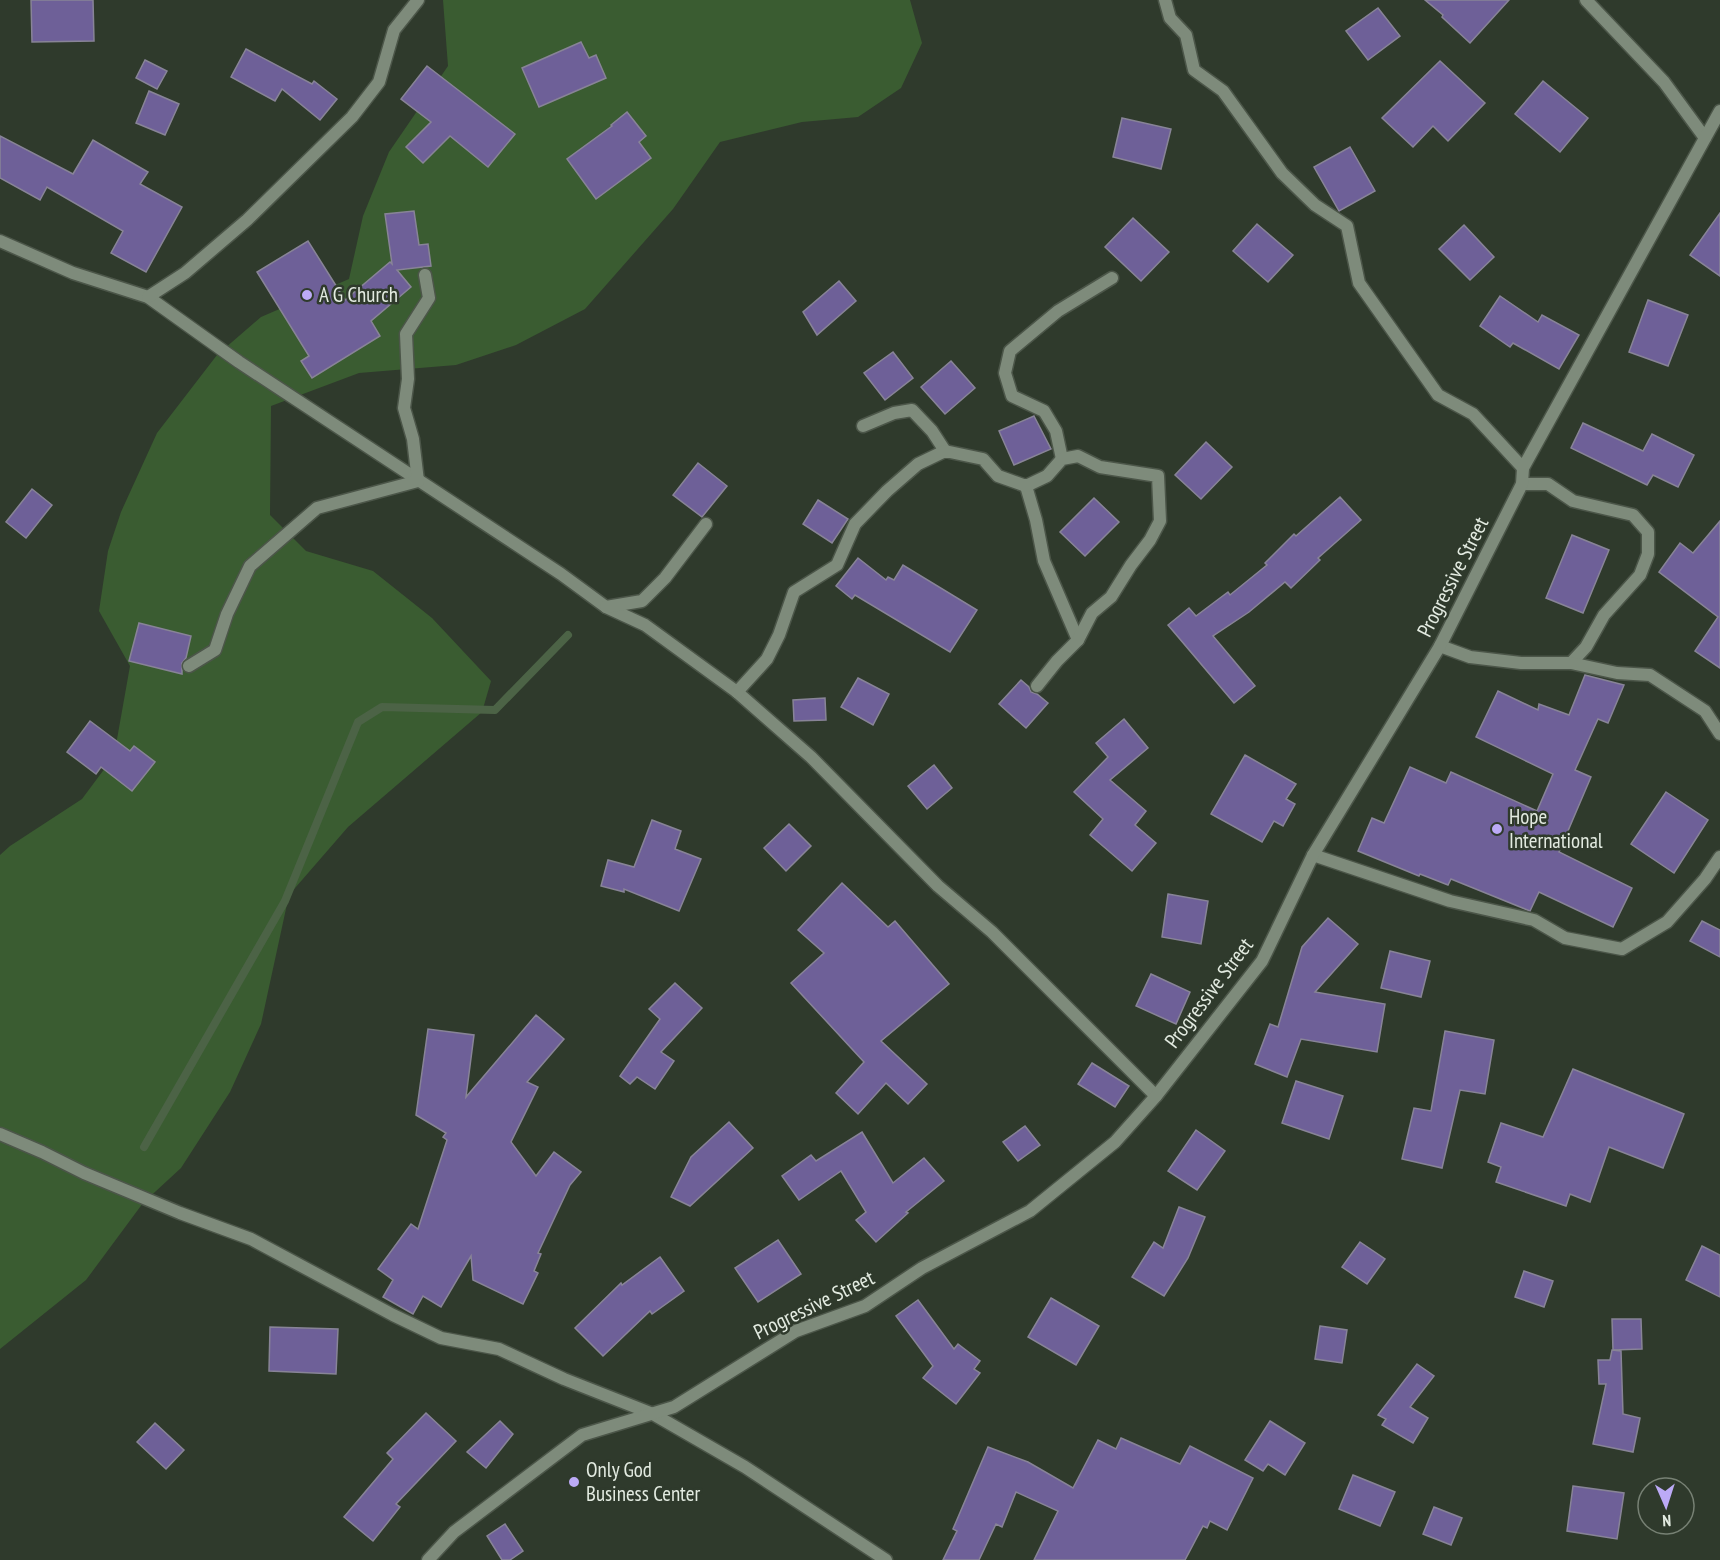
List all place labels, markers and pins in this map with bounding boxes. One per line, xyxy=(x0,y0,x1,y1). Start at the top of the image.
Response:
place label: A G Church xyxy=(319,281,398,308)
marker: A G Church xyxy=(300,288,314,302)
place label: Hope International xyxy=(1509,803,1603,854)
marker: Hope International xyxy=(1490,822,1504,836)
place label: Only God Business Center xyxy=(586,1456,700,1507)
marker: Only God Business Center xyxy=(567,1475,581,1489)

